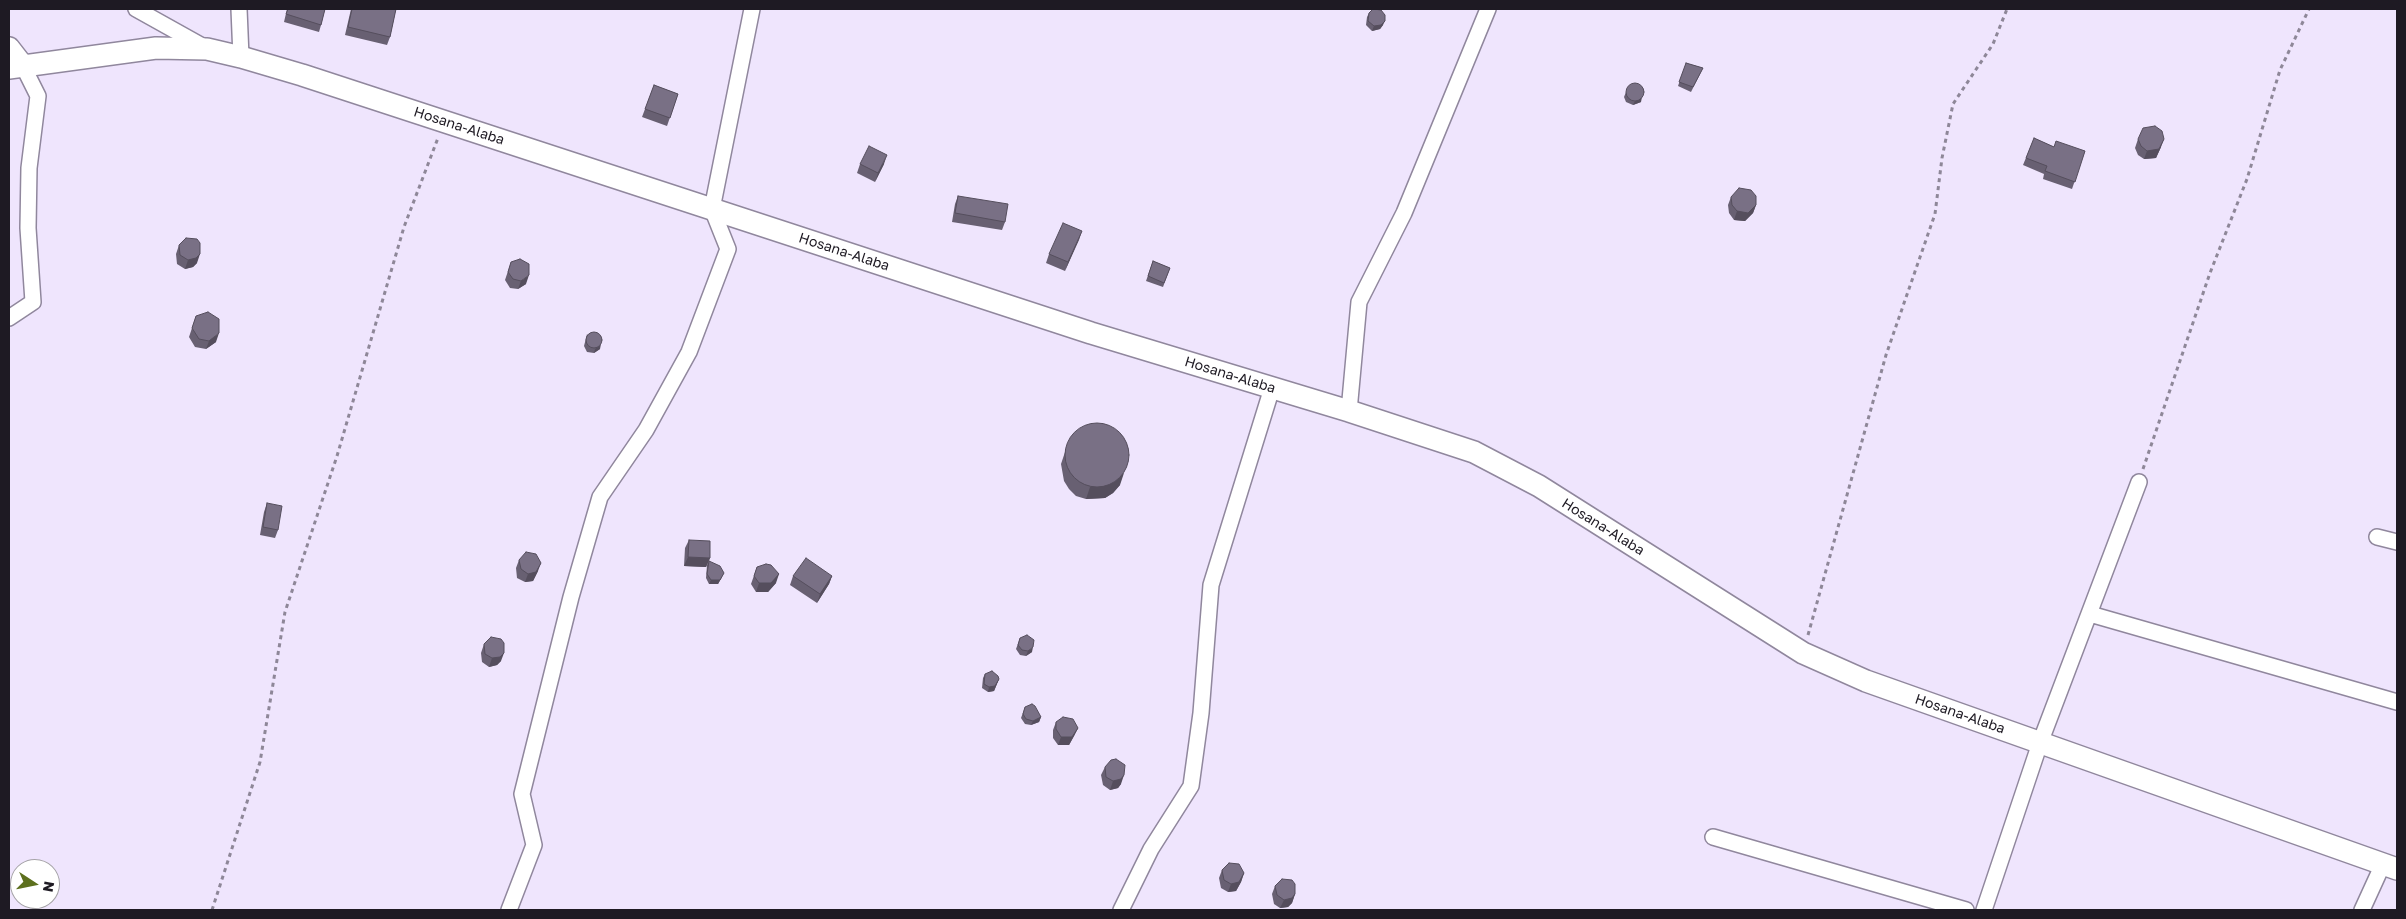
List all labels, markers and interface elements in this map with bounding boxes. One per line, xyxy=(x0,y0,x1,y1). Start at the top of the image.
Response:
street label: Hosana-Alaba xyxy=(412,103,506,149)
street label: Hosana-Alaba xyxy=(797,229,891,275)
street label: Hosana-Alaba xyxy=(1182,353,1278,397)
street label: Hosana-Alaba xyxy=(1559,495,1647,559)
street label: Hosana-Alaba xyxy=(1913,691,2007,737)
north arrow xyxy=(10,859,60,909)
text: N xyxy=(40,880,59,894)

